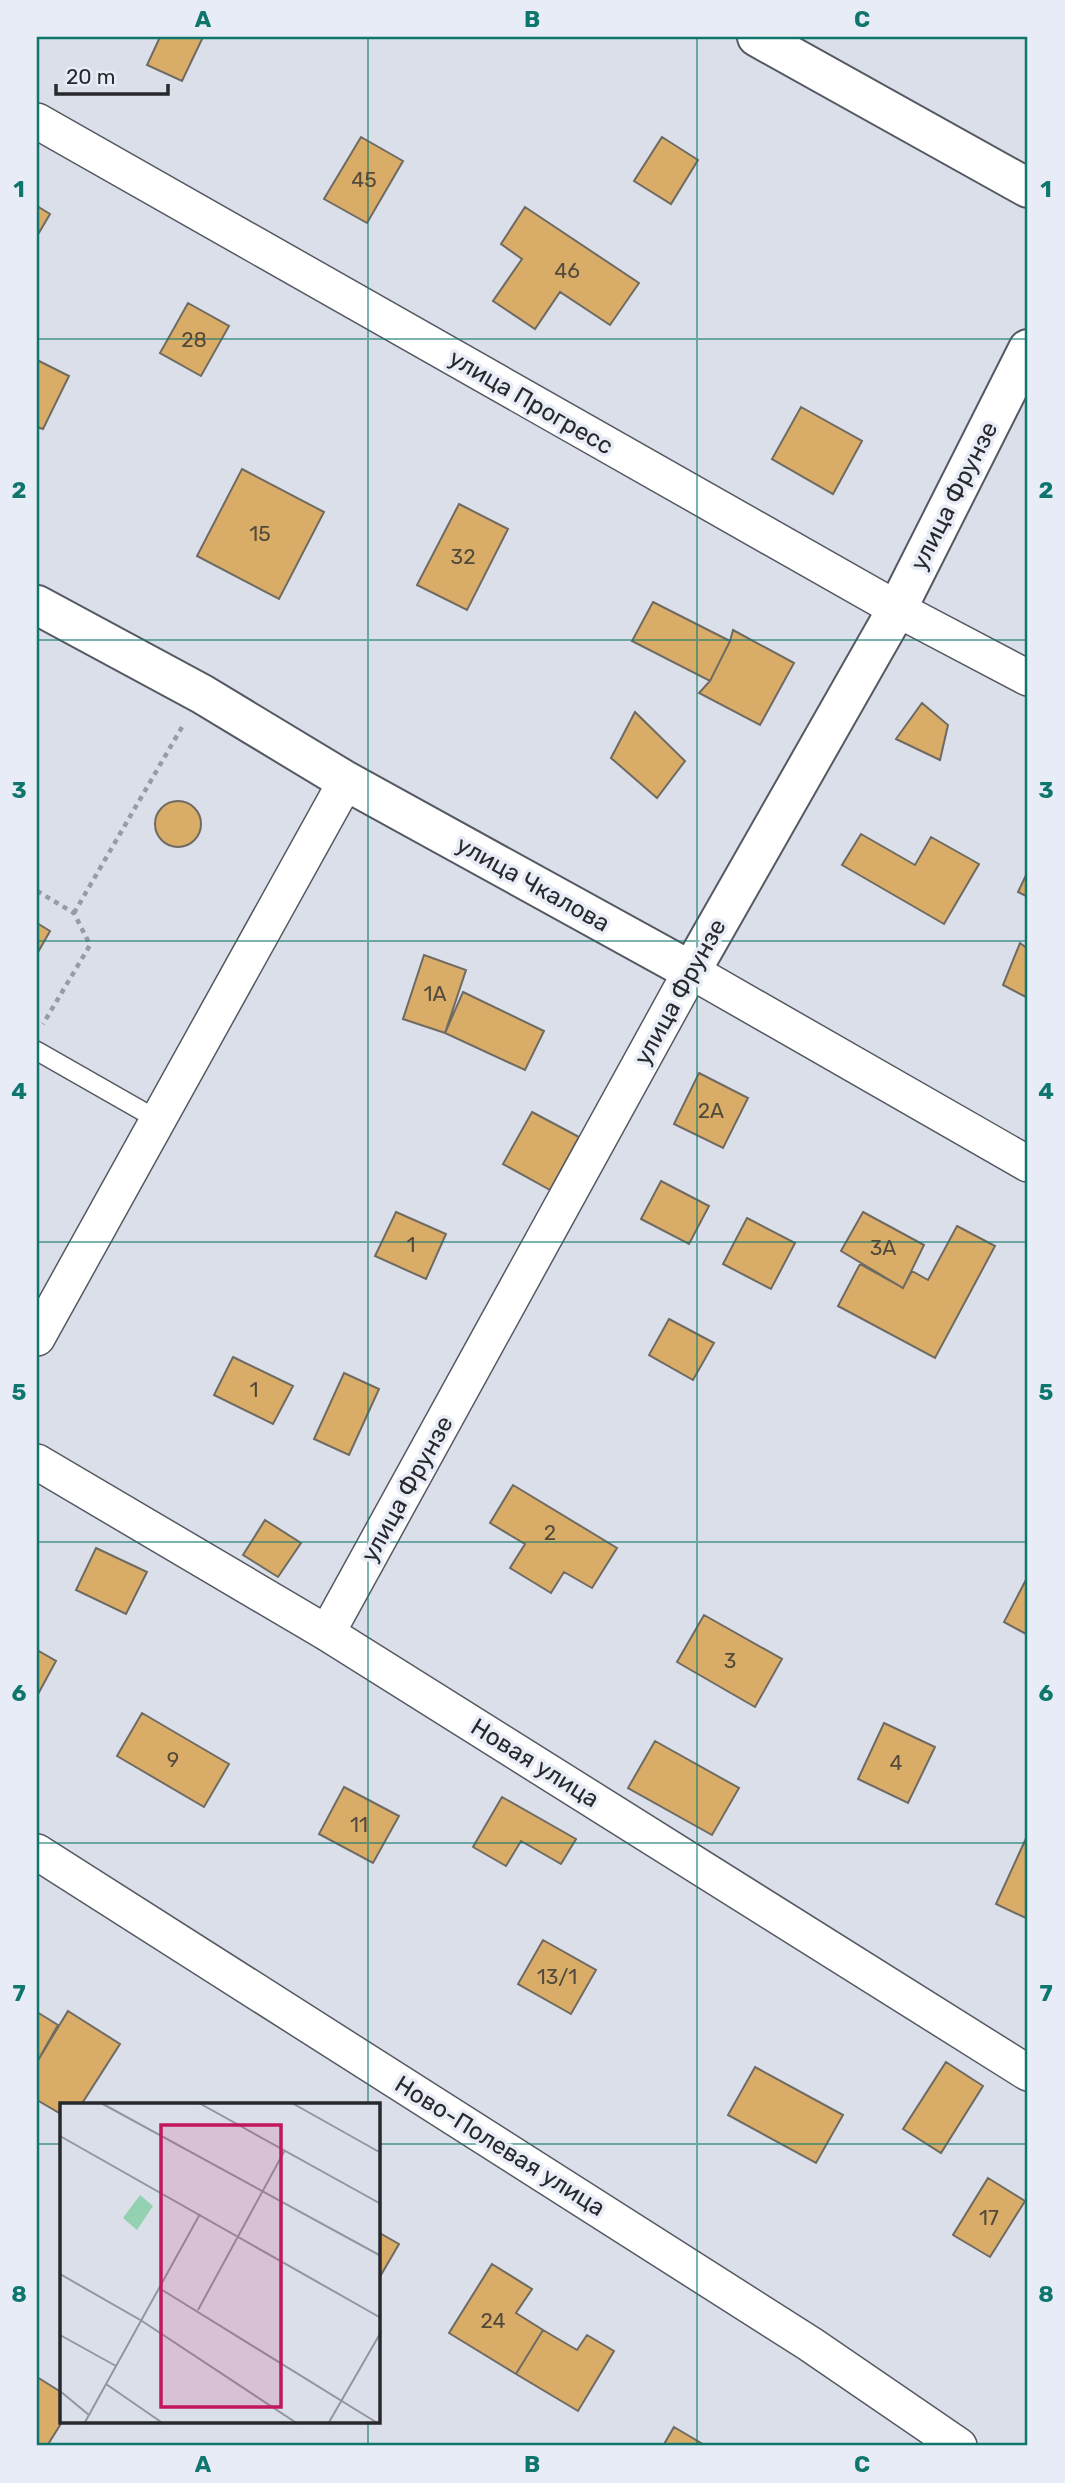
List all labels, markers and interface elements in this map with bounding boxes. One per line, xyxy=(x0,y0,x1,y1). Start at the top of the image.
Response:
text: A xyxy=(195,5,212,33)
text: B xyxy=(524,5,540,33)
text: C xyxy=(854,5,870,33)
scale bar xyxy=(56,52,168,96)
text: 20 m xyxy=(66,64,115,89)
house number: 45 xyxy=(351,167,377,192)
text: 1 xyxy=(13,175,25,203)
text: 1 xyxy=(1040,175,1052,203)
house number: 46 xyxy=(554,258,580,283)
house number: 28 xyxy=(181,327,207,352)
street label: улица Прогресс xyxy=(444,344,618,460)
street label: улица Фрунзе xyxy=(905,417,1003,575)
text: 2 xyxy=(12,476,26,504)
text: 2 xyxy=(1039,476,1053,504)
house number: 15 xyxy=(249,521,271,546)
house number: 32 xyxy=(451,544,475,569)
text: 3 xyxy=(11,776,27,804)
text: 3 xyxy=(1038,776,1054,804)
street label: улица Чкалова xyxy=(451,830,615,938)
street label: улица Фрунзе xyxy=(628,914,732,1070)
house number: 1А xyxy=(423,981,447,1006)
text: 4 xyxy=(11,1077,27,1105)
text: 4 xyxy=(1038,1077,1054,1105)
house number: 2А xyxy=(698,1098,724,1123)
house number: 1 xyxy=(407,1232,416,1257)
house number: 3А xyxy=(870,1235,896,1260)
house number: 1 xyxy=(250,1377,259,1402)
text: 5 xyxy=(12,1378,27,1406)
text: 5 xyxy=(1039,1378,1054,1406)
street label: улица Фрунзе xyxy=(355,1411,459,1567)
house number: 2 xyxy=(544,1520,556,1545)
house number: 3 xyxy=(724,1648,736,1673)
text: 6 xyxy=(12,1679,27,1707)
text: 6 xyxy=(1039,1679,1054,1707)
street label: Новая улица xyxy=(466,1713,604,1813)
house number: 9 xyxy=(167,1747,179,1772)
house number: 4 xyxy=(889,1750,903,1775)
house number: 11 xyxy=(350,1812,368,1837)
house number: 13/1 xyxy=(537,1964,577,1989)
text: 7 xyxy=(12,1979,26,2007)
text: 7 xyxy=(1039,1979,1053,2007)
street label: Ново-Полевая улица xyxy=(390,2070,610,2222)
inset map xyxy=(60,2103,380,2424)
house number: 17 xyxy=(979,2205,999,2230)
text: 8 xyxy=(11,2280,27,2308)
text: 8 xyxy=(1038,2280,1054,2308)
house number: 24 xyxy=(480,2308,506,2333)
text: A xyxy=(195,2450,212,2478)
text: B xyxy=(524,2450,540,2478)
text: C xyxy=(854,2450,870,2478)

